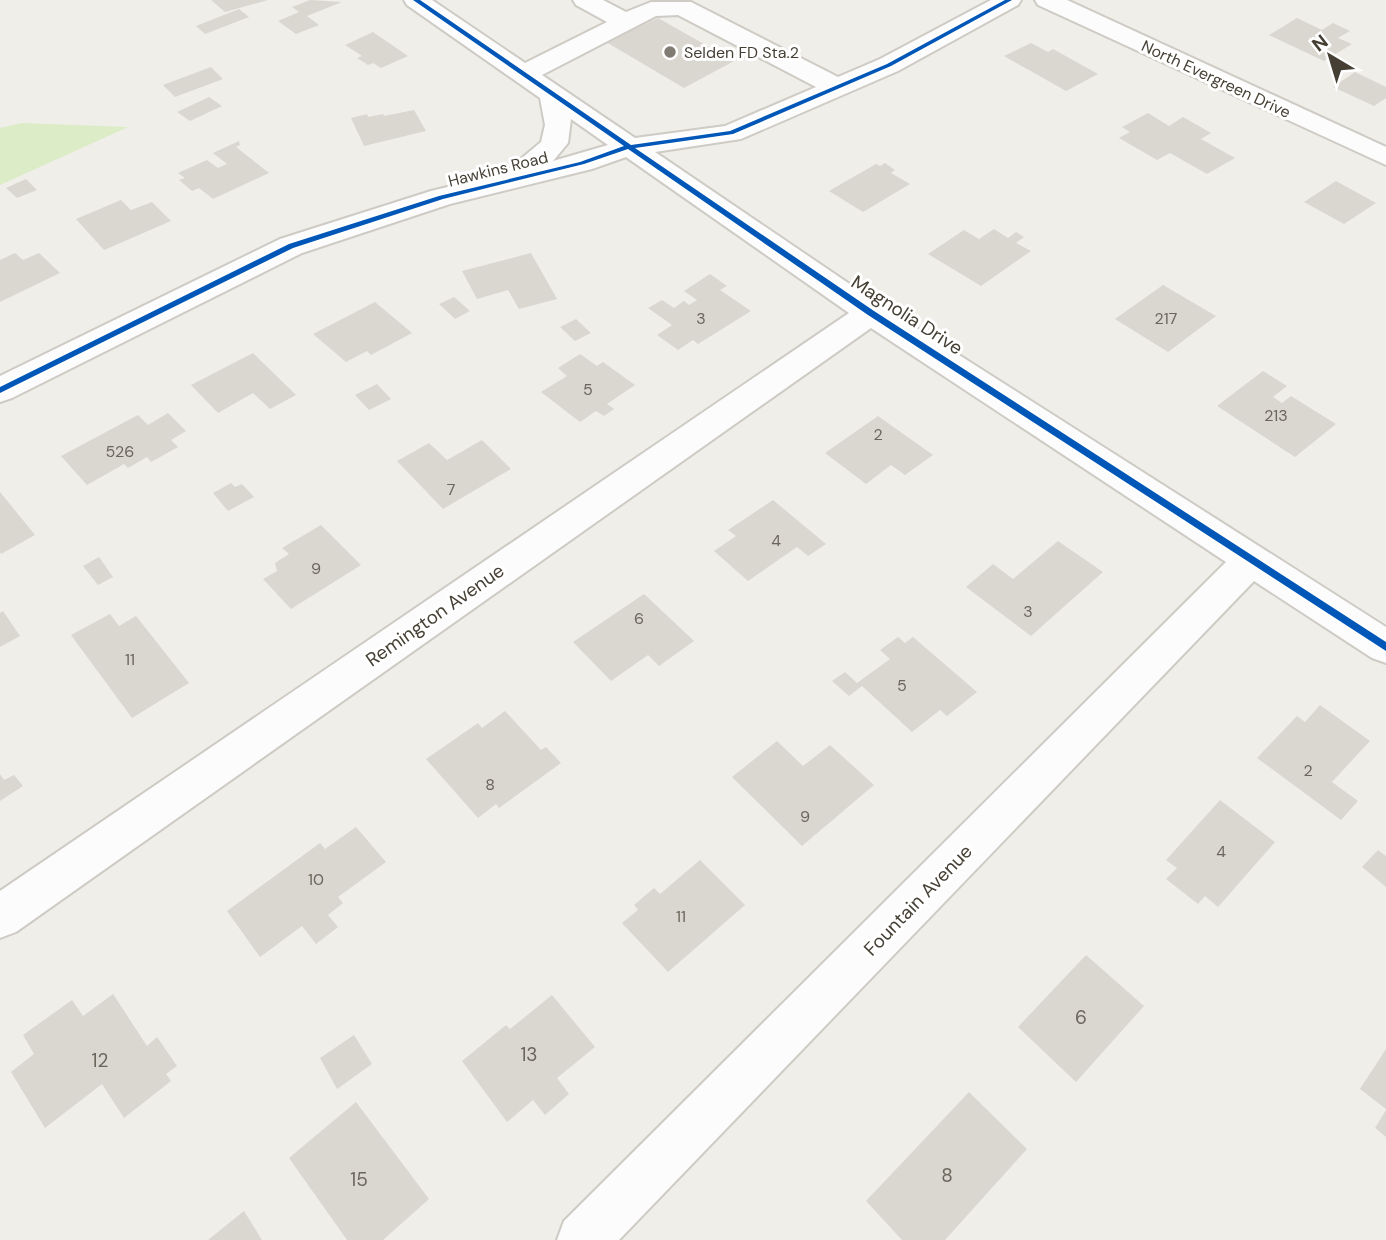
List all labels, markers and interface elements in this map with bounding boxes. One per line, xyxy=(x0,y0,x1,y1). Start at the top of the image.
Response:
north arrow xyxy=(1295,21,1365,91)
text: N xyxy=(1307,29,1333,57)
street label: North Evergreen Drive xyxy=(1138,35,1294,123)
place label: Selden FD Sta.2 xyxy=(684,42,799,63)
marker: Selden FD Sta.2 xyxy=(662,44,678,60)
street label: Hawkins Road xyxy=(446,146,550,192)
street label: Magnolia Drive xyxy=(846,270,968,360)
house number: 3 xyxy=(696,308,706,329)
house number: 217 xyxy=(1155,308,1177,329)
house number: 5 xyxy=(583,379,593,400)
house number: 213 xyxy=(1264,405,1288,426)
house number: 2 xyxy=(873,424,883,445)
house number: 526 xyxy=(106,441,134,462)
house number: 7 xyxy=(447,479,455,500)
house number: 4 xyxy=(771,530,781,551)
house number: 9 xyxy=(311,558,321,579)
street label: Remington Avenue xyxy=(361,558,509,672)
house number: 3 xyxy=(1023,601,1033,622)
house number: 6 xyxy=(634,608,644,629)
house number: 11 xyxy=(125,649,135,670)
house number: 5 xyxy=(897,675,907,696)
house number: 2 xyxy=(1303,760,1313,781)
house number: 8 xyxy=(485,774,495,795)
house number: 9 xyxy=(800,806,810,827)
street label: Fountain Avenue xyxy=(858,839,978,961)
house number: 4 xyxy=(1216,841,1226,862)
house number: 10 xyxy=(308,869,324,890)
house number: 11 xyxy=(676,906,686,927)
house number: 6 xyxy=(1075,1005,1087,1030)
house number: 13 xyxy=(520,1042,538,1067)
house number: 12 xyxy=(92,1048,108,1073)
house number: 8 xyxy=(941,1163,953,1188)
house number: 15 xyxy=(350,1167,368,1192)

